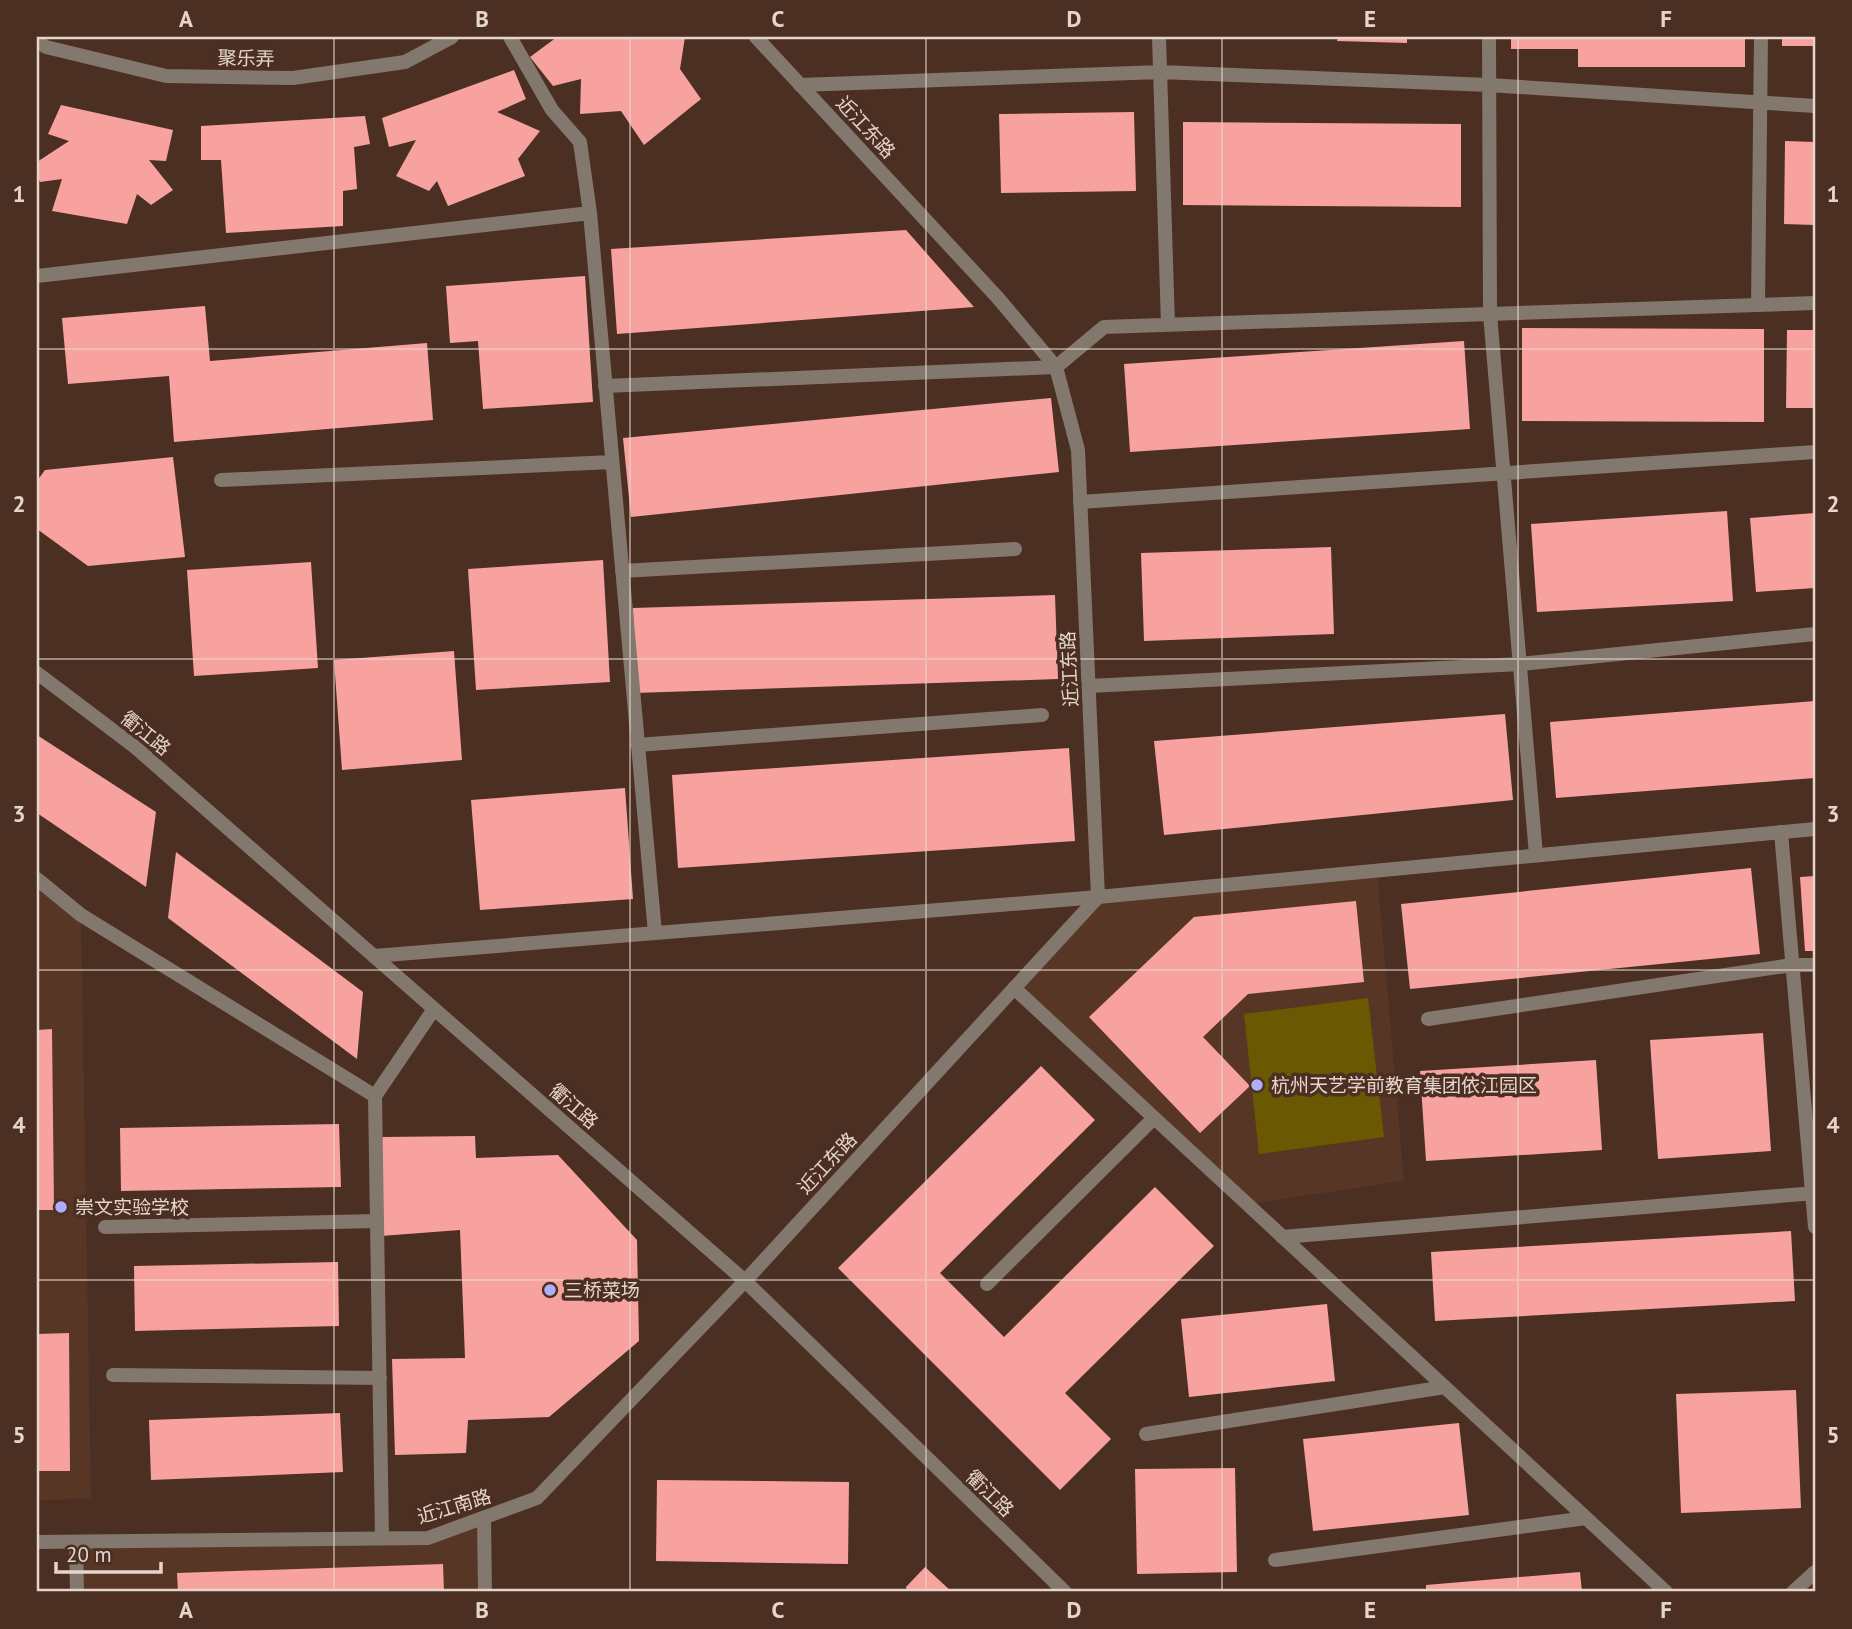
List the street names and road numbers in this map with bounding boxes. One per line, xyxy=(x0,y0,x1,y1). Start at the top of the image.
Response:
street label: 聚乐弄 xyxy=(217,46,275,70)
street label: 近江东路 xyxy=(831,91,901,163)
street label: 近江东路 xyxy=(1055,630,1083,708)
street label: 衢江路 xyxy=(116,706,176,760)
street label: 衢江路 xyxy=(545,1078,603,1134)
street label: 近江东路 xyxy=(792,1127,862,1199)
street label: 衢江路 xyxy=(961,1465,1019,1521)
street label: 近江南路 xyxy=(414,1483,494,1529)

